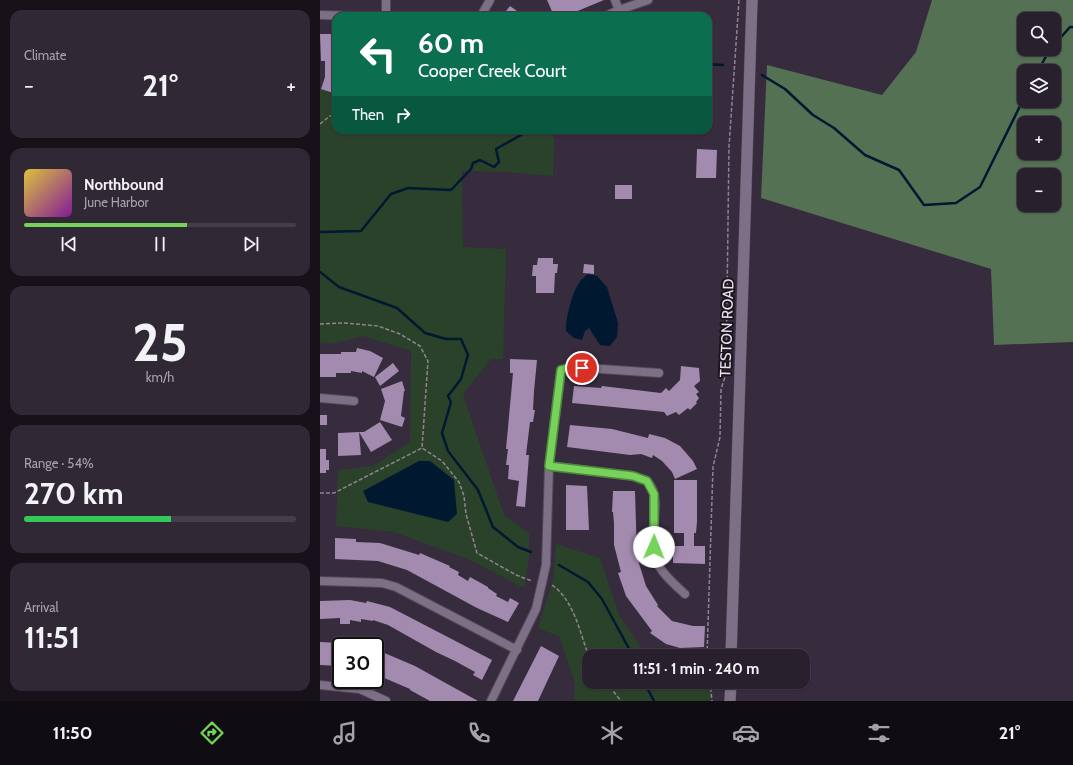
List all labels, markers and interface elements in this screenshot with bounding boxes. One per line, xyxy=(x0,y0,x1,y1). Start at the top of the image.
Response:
map controls xyxy=(1017,12,1061,212)
button: search xyxy=(1017,12,1061,56)
text: 60 m xyxy=(418,26,484,60)
icon: left xyxy=(352,28,404,80)
text: Climate xyxy=(24,47,66,63)
text: Cooper Creek Court xyxy=(418,60,567,82)
button: layers xyxy=(1017,64,1061,108)
text: 21° xyxy=(142,67,178,104)
text: − xyxy=(24,72,34,99)
text: + xyxy=(286,72,296,99)
icon: right xyxy=(392,104,414,126)
text: Then xyxy=(352,106,384,124)
button: + xyxy=(1017,116,1061,160)
button: − xyxy=(1017,168,1061,212)
text: Northbound xyxy=(84,176,164,194)
text: June Harbor xyxy=(84,194,149,210)
icon: previous xyxy=(58,233,80,255)
icon: pause xyxy=(149,233,171,255)
icon: next xyxy=(240,233,262,255)
street label: TESTON ROAD xyxy=(716,278,738,378)
text: 25 xyxy=(132,311,188,374)
pin xyxy=(565,351,599,385)
icon: arrive xyxy=(571,357,593,379)
text: km/h xyxy=(146,369,174,385)
text: Range · 54% xyxy=(24,455,94,471)
text: 270 km xyxy=(24,475,123,512)
position arrow xyxy=(633,526,675,568)
text: Arrival xyxy=(24,599,59,615)
text: 11:51 xyxy=(24,619,80,656)
speed limit sign: 30 xyxy=(332,637,384,689)
text: 11:51 · 1 min · 240 m xyxy=(633,660,759,678)
icon: directions xyxy=(198,719,226,747)
icon: music xyxy=(331,719,359,747)
icon: phone xyxy=(465,719,493,747)
icon: climate xyxy=(598,719,626,747)
icon: car xyxy=(732,719,760,747)
icon: filters xyxy=(865,719,893,747)
text: 11:50 xyxy=(53,722,92,744)
text: 21° xyxy=(999,722,1020,744)

